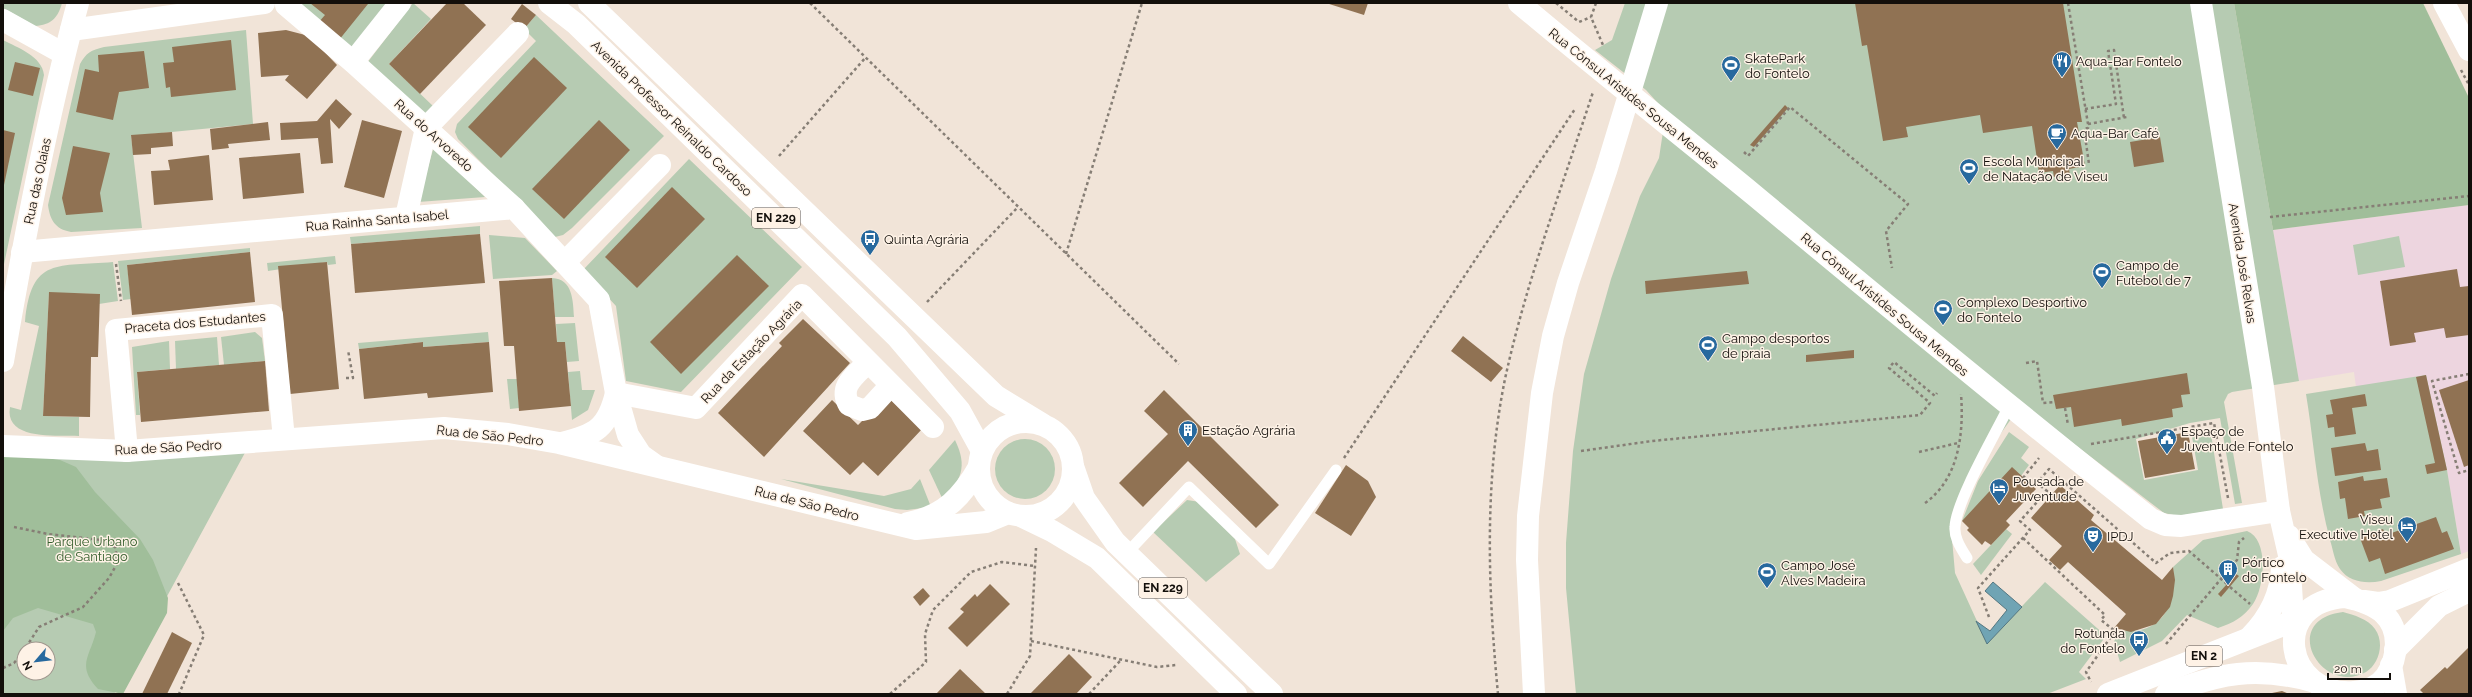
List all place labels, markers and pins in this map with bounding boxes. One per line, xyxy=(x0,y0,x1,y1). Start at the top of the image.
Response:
restaurant icon: Aqua-Bar Fontelo xyxy=(2051,50,2073,78)
place label: SkatePark do Fontelo xyxy=(1745,51,1810,81)
sports icon: SkatePark do Fontelo xyxy=(1720,54,1742,82)
place label: Aqua-Bar Fontelo xyxy=(2076,54,2182,69)
cafe icon: Aqua-Bar Café xyxy=(2046,122,2068,150)
place label: Aqua-Bar Café xyxy=(2071,126,2159,141)
place label: Escola Municipal de Natação de Viseu xyxy=(1983,154,2108,184)
sports icon: Escola Municipal de Natação de Viseu xyxy=(1958,157,1980,185)
bus stop icon: Quinta Agrária xyxy=(859,228,881,256)
place label: Quinta Agrária xyxy=(884,232,969,247)
place label: Campo de Futebol de 7 xyxy=(2116,258,2191,288)
sports icon: Campo de Futebol de 7 xyxy=(2091,261,2113,289)
place label: Complexo Desportivo do Fontelo xyxy=(1957,295,2087,325)
sports icon: Complexo Desportivo do Fontelo xyxy=(1932,298,1954,326)
place label: Campo desportos de praia xyxy=(1722,331,1830,361)
sports icon: Campo desportos de praia xyxy=(1697,334,1719,362)
building icon: Estação Agrária xyxy=(1177,419,1199,447)
place label: Estação Agrária xyxy=(1202,423,1295,438)
place label: Espaço de Juventude Fontelo xyxy=(2181,424,2294,454)
public building icon: Espaço de Juventude Fontelo xyxy=(2156,427,2178,455)
place label: Pousada de Juventude xyxy=(2013,474,2084,504)
hotel icon: Pousada de Juventude xyxy=(1988,477,2010,505)
place label: Viseu Executive Hotel xyxy=(2299,512,2393,542)
hotel icon: Viseu Executive Hotel xyxy=(2396,515,2418,543)
theatre icon: IPDJ xyxy=(2082,525,2104,553)
place label: IPDJ xyxy=(2107,529,2134,544)
place label: Pórtico do Fontelo xyxy=(2242,555,2307,585)
place label: Campo José Alves Madeira xyxy=(1781,558,1866,588)
building icon: Pórtico do Fontelo xyxy=(2217,558,2239,586)
sports icon: Campo José Alves Madeira xyxy=(1756,561,1778,589)
place label: Rotunda do Fontelo xyxy=(2060,626,2125,656)
bus stop icon: Rotunda do Fontelo xyxy=(2128,629,2150,657)

